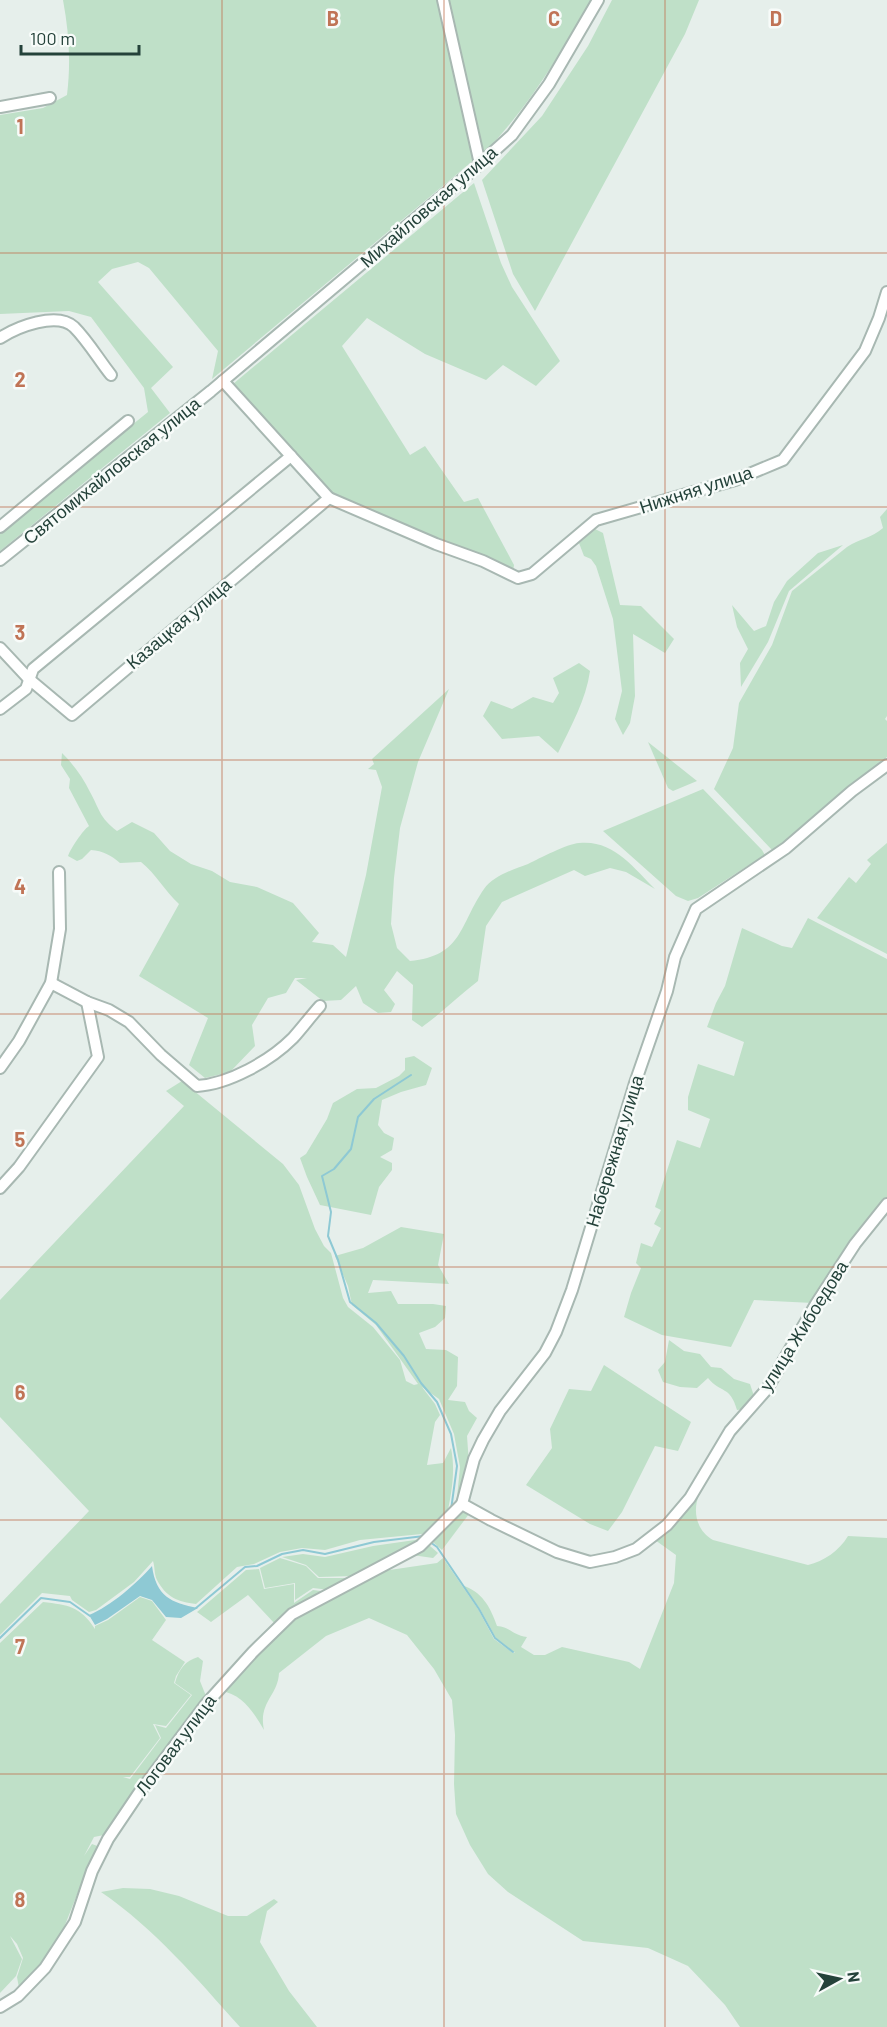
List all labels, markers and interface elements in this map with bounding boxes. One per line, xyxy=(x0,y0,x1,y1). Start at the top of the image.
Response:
text: B xyxy=(327,6,339,30)
text: C xyxy=(548,6,560,30)
text: D xyxy=(770,6,782,30)
scale bar xyxy=(21,18,140,56)
text: 100 m xyxy=(30,27,75,49)
text: 1 xyxy=(16,114,24,138)
street label: Михайловская улица xyxy=(355,140,502,272)
text: 2 xyxy=(14,367,26,391)
street label: Святомихайловская улица xyxy=(18,391,205,549)
street label: Нижняя улица xyxy=(636,460,756,518)
street label: Казацкая улица xyxy=(121,572,236,673)
text: 3 xyxy=(15,620,25,644)
text: 4 xyxy=(14,874,26,898)
street label: Набережная улица xyxy=(580,1071,648,1229)
text: 5 xyxy=(15,1127,26,1151)
street label: улица Жибоедова xyxy=(754,1255,853,1395)
text: 6 xyxy=(15,1380,26,1404)
text: 7 xyxy=(15,1634,25,1658)
street label: Логовая улица xyxy=(130,1689,221,1799)
text: 8 xyxy=(15,1887,26,1911)
north arrow xyxy=(809,1949,869,2009)
text: N xyxy=(844,1970,864,1983)

